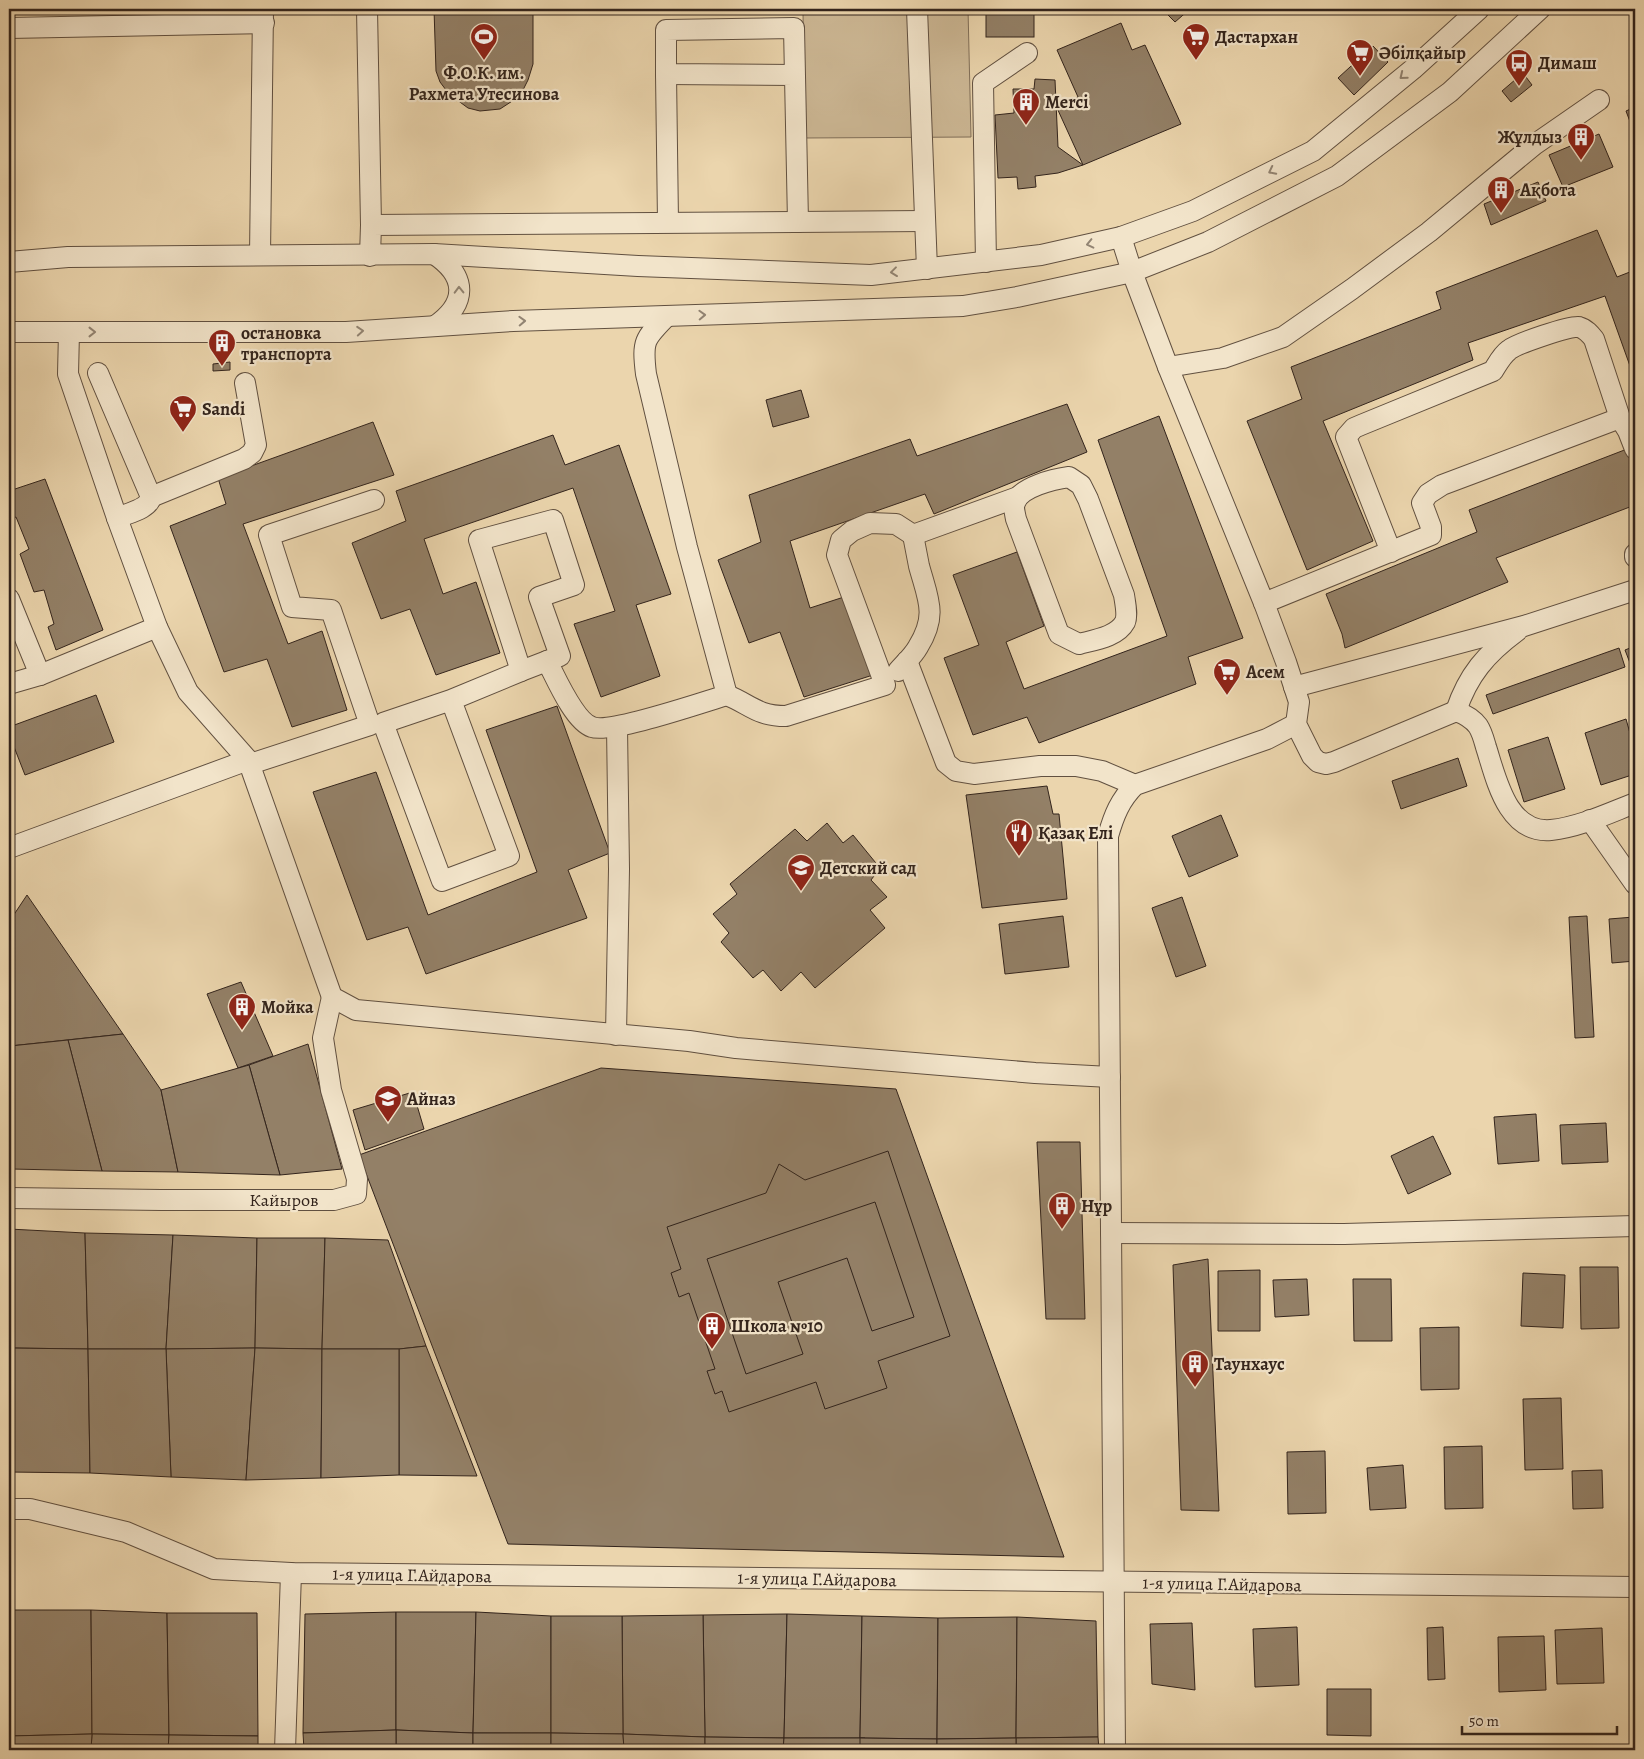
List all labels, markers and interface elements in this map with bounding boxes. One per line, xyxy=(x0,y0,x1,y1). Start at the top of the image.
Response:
sports icon: Ф.О.К. им. Рахмета Утесинова xyxy=(469,22,499,61)
supermarket icon: Дастархан xyxy=(1181,22,1211,61)
place label: Дастархан xyxy=(1215,25,1298,49)
supermarket icon: Әбілқайыр xyxy=(1345,38,1375,77)
place label: Әбілқайыр xyxy=(1379,41,1466,65)
bus stop icon: Димаш xyxy=(1504,48,1534,87)
place label: Димаш xyxy=(1538,51,1597,75)
place label: Ф.О.К. им. Рахмета Утесинова xyxy=(409,61,560,106)
one-way arrow xyxy=(1400,71,1409,80)
building icon: Merci xyxy=(1011,87,1041,126)
place label: Merci xyxy=(1045,90,1088,114)
building icon: Жұлдыз xyxy=(1566,122,1596,161)
place label: Жұлдыз xyxy=(1498,125,1562,149)
one-way arrow xyxy=(1269,165,1278,175)
building icon: Ақбота xyxy=(1486,175,1516,214)
place label: Ақбота xyxy=(1519,178,1576,202)
one-way arrow xyxy=(1085,238,1094,249)
one-way arrow xyxy=(890,266,898,277)
one-way arrow xyxy=(454,285,464,293)
one-way arrow xyxy=(698,310,706,320)
one-way arrow xyxy=(518,315,526,326)
place label: остановка транспорта xyxy=(241,321,332,366)
one-way arrow xyxy=(356,326,364,337)
one-way arrow xyxy=(89,327,97,337)
building icon: остановка транспорта xyxy=(207,328,237,367)
supermarket icon: Sandi xyxy=(168,394,198,433)
place label: Sandi xyxy=(202,397,245,421)
supermarket icon: Асем xyxy=(1212,657,1242,696)
place label: Асем xyxy=(1245,660,1285,684)
restaurant icon: Қазақ Елі xyxy=(1004,818,1034,857)
place label: Қазақ Елі xyxy=(1038,821,1113,845)
school or university icon: Детский сад xyxy=(786,853,816,892)
place label: Детский сад xyxy=(820,856,916,880)
building icon: Мойка xyxy=(227,992,257,1031)
place label: Мойка xyxy=(261,995,314,1019)
school or university icon: Айназ xyxy=(373,1084,403,1123)
place label: Айназ xyxy=(406,1087,456,1111)
street label: Кайыров xyxy=(249,1188,319,1212)
building icon: Нұр xyxy=(1047,1191,1077,1230)
place label: Нұр xyxy=(1081,1194,1113,1218)
building icon: Школа №10 xyxy=(697,1311,727,1350)
place label: Школа №10 xyxy=(731,1314,823,1338)
building icon: Таунхаус xyxy=(1180,1349,1210,1388)
place label: Таунхаус xyxy=(1214,1352,1285,1376)
street label: 1-я улица Г.Айдарова xyxy=(332,1562,493,1588)
street label: 1-я улица Г.Айдарова xyxy=(737,1566,898,1592)
street label: 1-я улица Г.Айдарова xyxy=(1142,1571,1303,1597)
scale bar xyxy=(1462,1704,1616,1736)
text: 50 m xyxy=(1469,1711,1499,1731)

